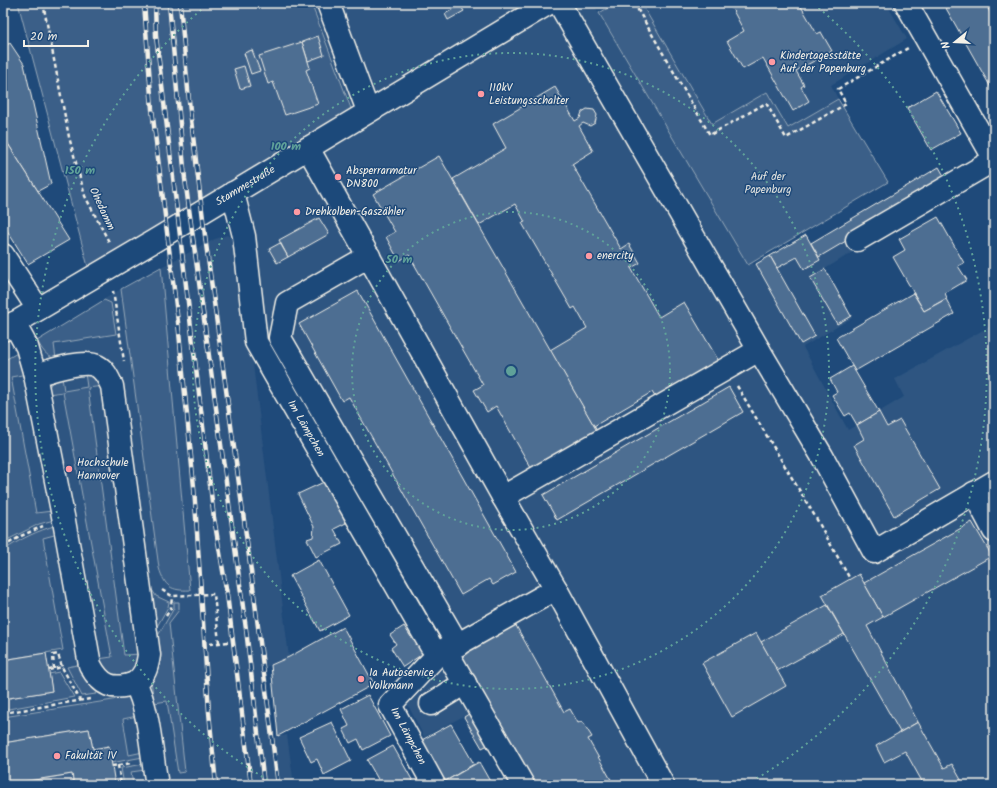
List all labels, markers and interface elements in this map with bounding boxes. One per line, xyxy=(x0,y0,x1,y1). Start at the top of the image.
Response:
scale bar xyxy=(24,22,88,48)
north arrow xyxy=(935,22,975,62)
text: 20 m xyxy=(30,27,58,46)
text: N xyxy=(937,39,956,51)
place label: Kindertagesstätte Auf der Papenburg xyxy=(780,47,866,78)
marker: Kindertagesstätte Auf der Papenburg xyxy=(767,57,777,67)
place label: 110kV Leistungsschalter xyxy=(489,79,570,110)
marker: 110kV Leistungsschalter xyxy=(476,89,486,99)
text: 100 m xyxy=(271,137,301,156)
text: 150 m xyxy=(65,161,95,180)
street label: Stammestraße xyxy=(212,161,279,211)
place label: Absperrarmatur DN800 xyxy=(346,162,418,193)
park label: Auf der Papenburg xyxy=(744,168,792,199)
marker: Absperrarmatur DN800 xyxy=(333,172,343,182)
street label: Ohedamm xyxy=(84,184,120,234)
place label: Drehkolben-Gaszähler xyxy=(305,203,406,221)
marker: Drehkolben-Gaszähler xyxy=(292,207,302,217)
place label: enercity xyxy=(597,247,634,265)
text: 50 m xyxy=(385,250,413,269)
marker: enercity xyxy=(584,251,594,261)
centre of rings xyxy=(504,364,518,378)
street label: Im Lämpchen xyxy=(282,397,330,461)
place label: Hochschule Hannover xyxy=(77,454,129,485)
marker: Hochschule Hannover xyxy=(64,464,74,474)
place label: 1a Autoservice Volkmann xyxy=(369,664,434,695)
marker: 1a Autoservice Volkmann xyxy=(356,674,366,684)
street label: Im Lämpchen xyxy=(385,704,431,768)
place label: Fakultät IV xyxy=(65,747,118,765)
marker: Fakultät IV xyxy=(52,751,62,761)

